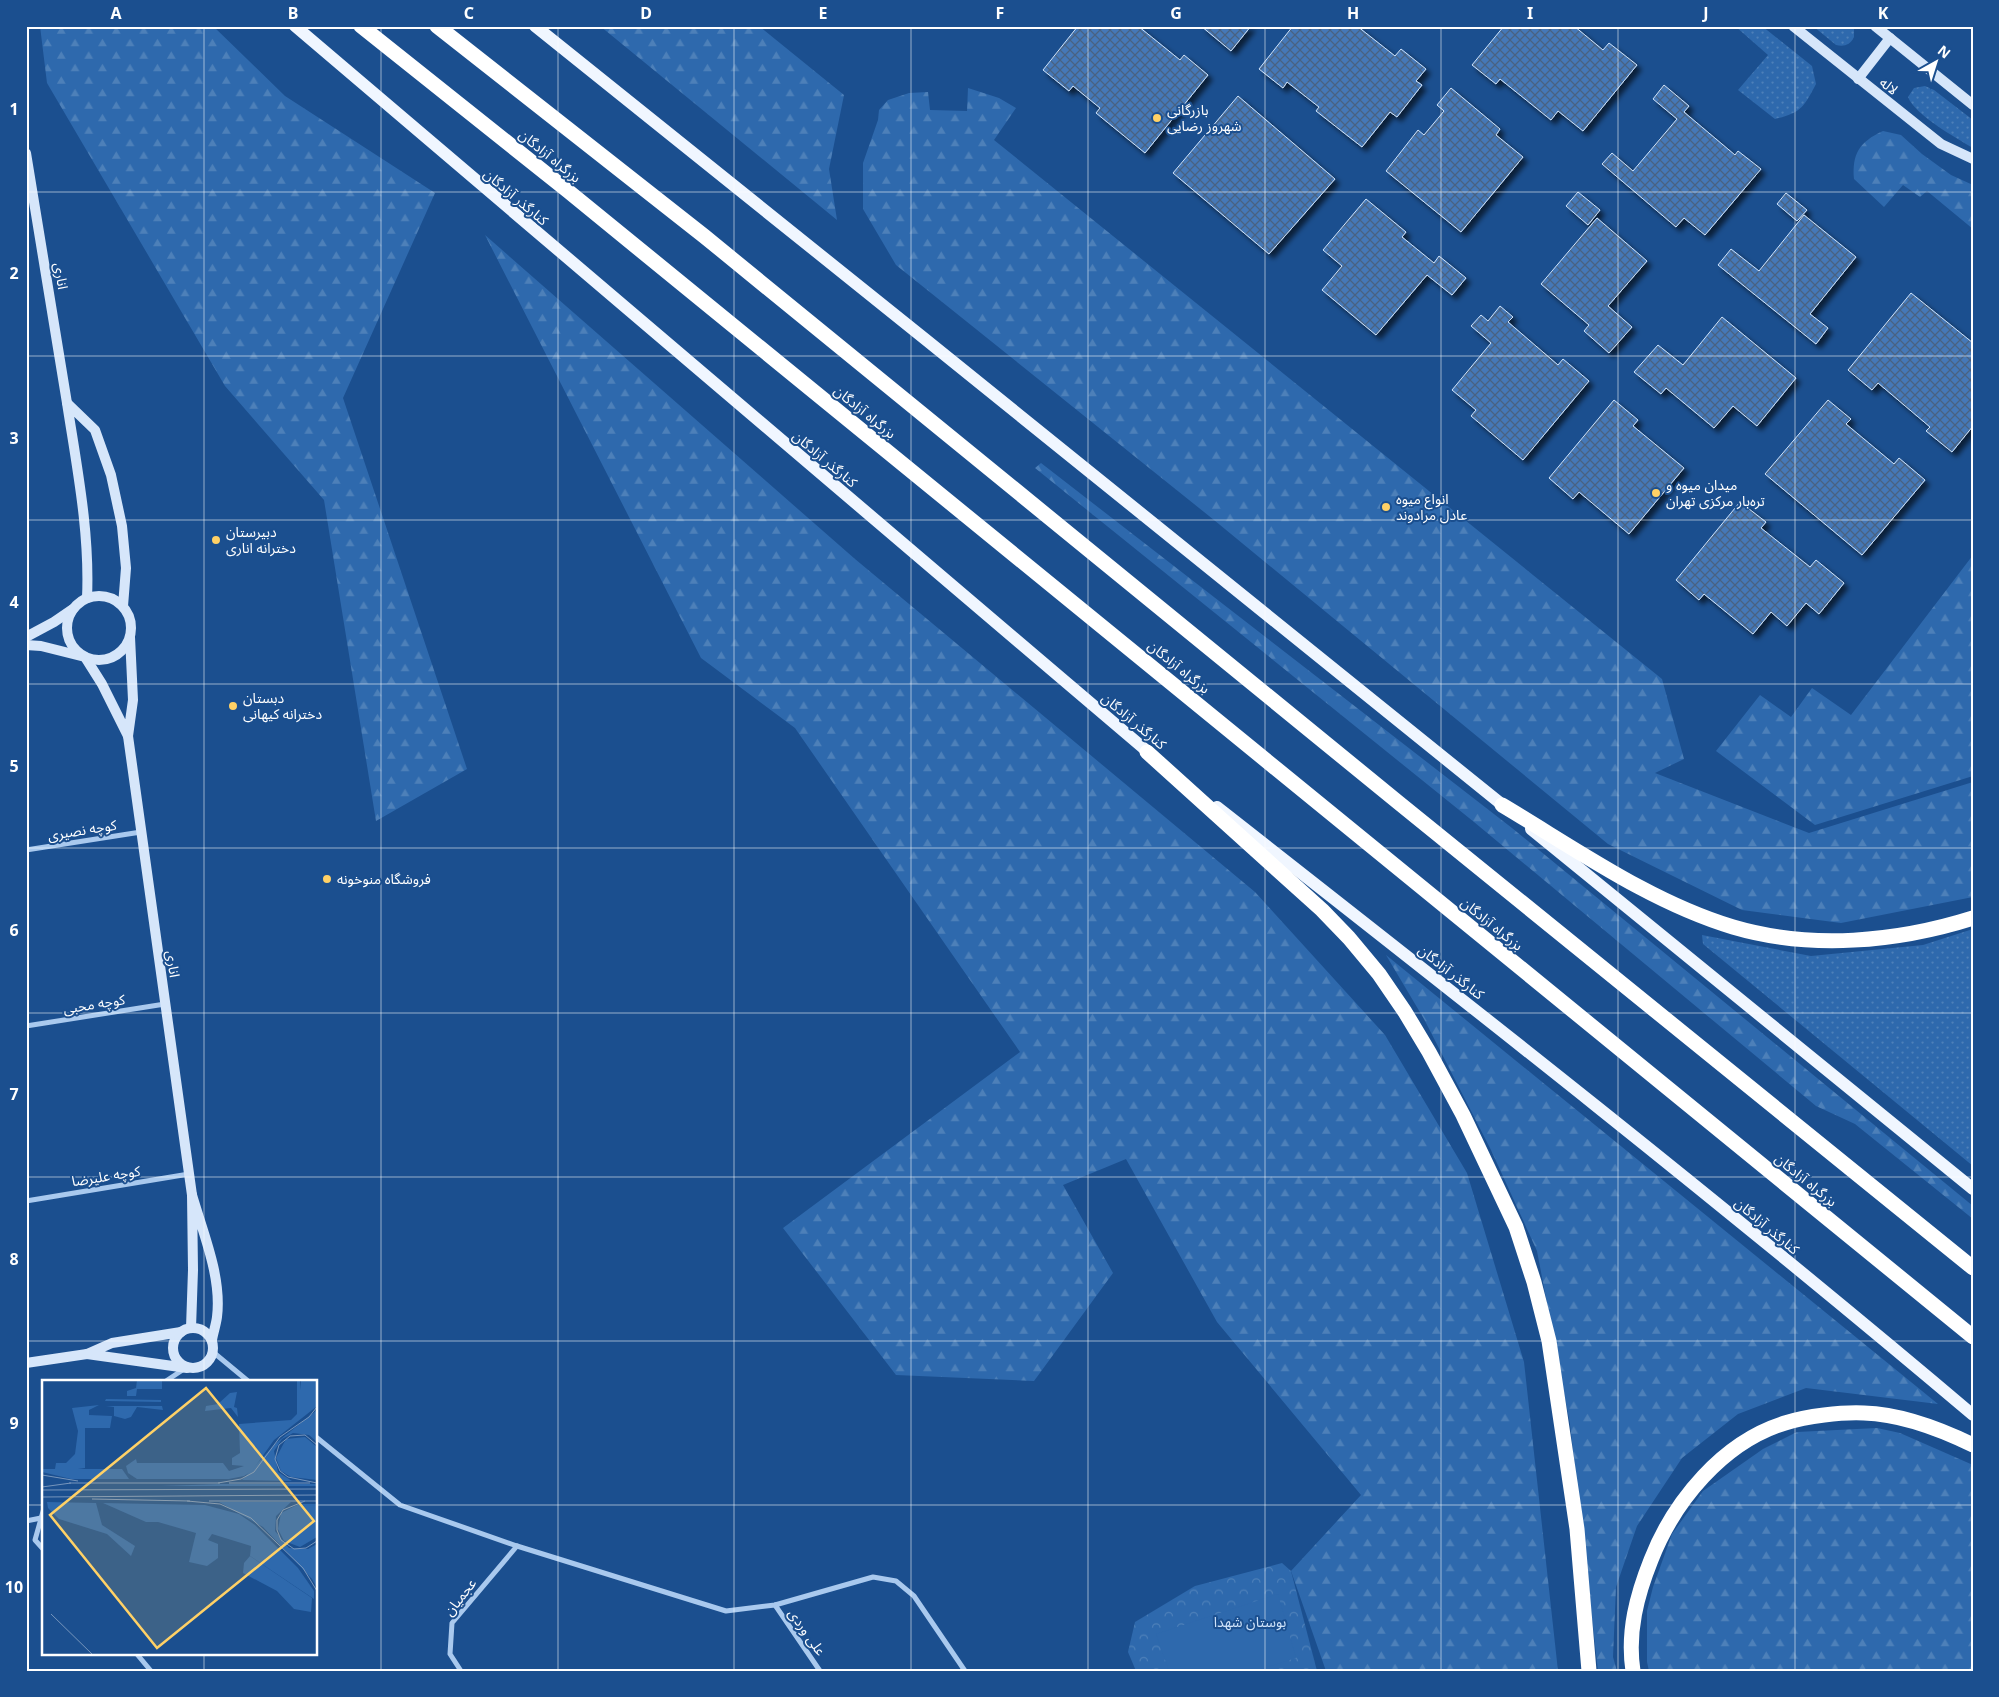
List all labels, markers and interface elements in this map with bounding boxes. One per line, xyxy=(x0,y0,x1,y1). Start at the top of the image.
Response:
text: A xyxy=(110,2,122,24)
text: B xyxy=(288,2,298,24)
text: C xyxy=(464,2,474,24)
text: D xyxy=(640,2,652,24)
text: E xyxy=(819,2,828,24)
text: F xyxy=(996,2,1004,24)
text: G xyxy=(1170,2,1182,24)
text: H xyxy=(1347,2,1359,24)
text: I xyxy=(1527,2,1533,24)
text: J xyxy=(1701,2,1709,24)
text: K xyxy=(1878,2,1889,24)
north arrow xyxy=(1912,38,1962,88)
text: N xyxy=(1934,41,1955,62)
street label: لاله xyxy=(1876,72,1902,99)
text: 1 xyxy=(9,98,19,120)
place label: بازرگانی شهروز رضایی xyxy=(1167,100,1242,135)
marker: بازرگانی شهروز رضایی xyxy=(1151,112,1163,124)
street label: بزرگراه آزادگان xyxy=(515,125,586,187)
street label: کنارگذر آزادگان xyxy=(480,164,553,229)
street label: اناری xyxy=(50,261,73,291)
text: 2 xyxy=(9,262,19,284)
street label: بزرگراه آزادگان xyxy=(830,381,901,443)
street label: کنارگذر آزادگان xyxy=(789,426,862,491)
text: 3 xyxy=(9,427,19,449)
place label: میدان میوه و تره‌بار مرکزی تهران xyxy=(1666,475,1765,510)
marker: میدان میوه و تره‌بار مرکزی تهران xyxy=(1650,487,1662,499)
place label: انواع میوه عادل مرادوند xyxy=(1396,489,1467,524)
marker: انواع میوه عادل مرادوند xyxy=(1380,501,1392,513)
place label: دبیرستان دخترانه اناری xyxy=(226,522,296,557)
marker: دبیرستان دخترانه اناری xyxy=(210,534,222,546)
text: 4 xyxy=(9,591,19,613)
street label: بزرگراه آزادگان xyxy=(1144,636,1215,698)
place label: دبستان دخترانه کیهانی xyxy=(243,688,322,723)
street label: کنارگذر آزادگان xyxy=(1098,688,1171,753)
marker: دبستان دخترانه کیهانی xyxy=(227,700,239,712)
text: 5 xyxy=(9,755,19,777)
street label: کوچه نصیری xyxy=(46,815,118,845)
place label: فروشگاه منوخونه xyxy=(337,869,431,888)
marker: فروشگاه منوخونه xyxy=(321,873,333,885)
street label: بزرگراه آزادگان xyxy=(1457,893,1528,955)
text: 6 xyxy=(9,919,19,941)
street label: کنارگذر آزادگان xyxy=(1414,940,1488,1003)
street label: اناری xyxy=(162,949,185,979)
street label: کوچه محبی xyxy=(62,989,127,1019)
text: 7 xyxy=(9,1083,19,1105)
street label: بزرگراه آزادگان xyxy=(1771,1149,1842,1211)
street label: کوچه علیرضا xyxy=(70,1161,142,1191)
street label: کنارگذر آزادگان xyxy=(1731,1193,1804,1258)
text: 8 xyxy=(9,1248,19,1270)
inset map xyxy=(42,1380,318,1654)
text: 9 xyxy=(9,1412,19,1434)
street label: عجمیان xyxy=(439,1574,480,1619)
text: 10 xyxy=(5,1576,23,1598)
street label: علی وردی xyxy=(784,1604,831,1659)
park label: بوستان شهدا xyxy=(1214,1612,1287,1631)

